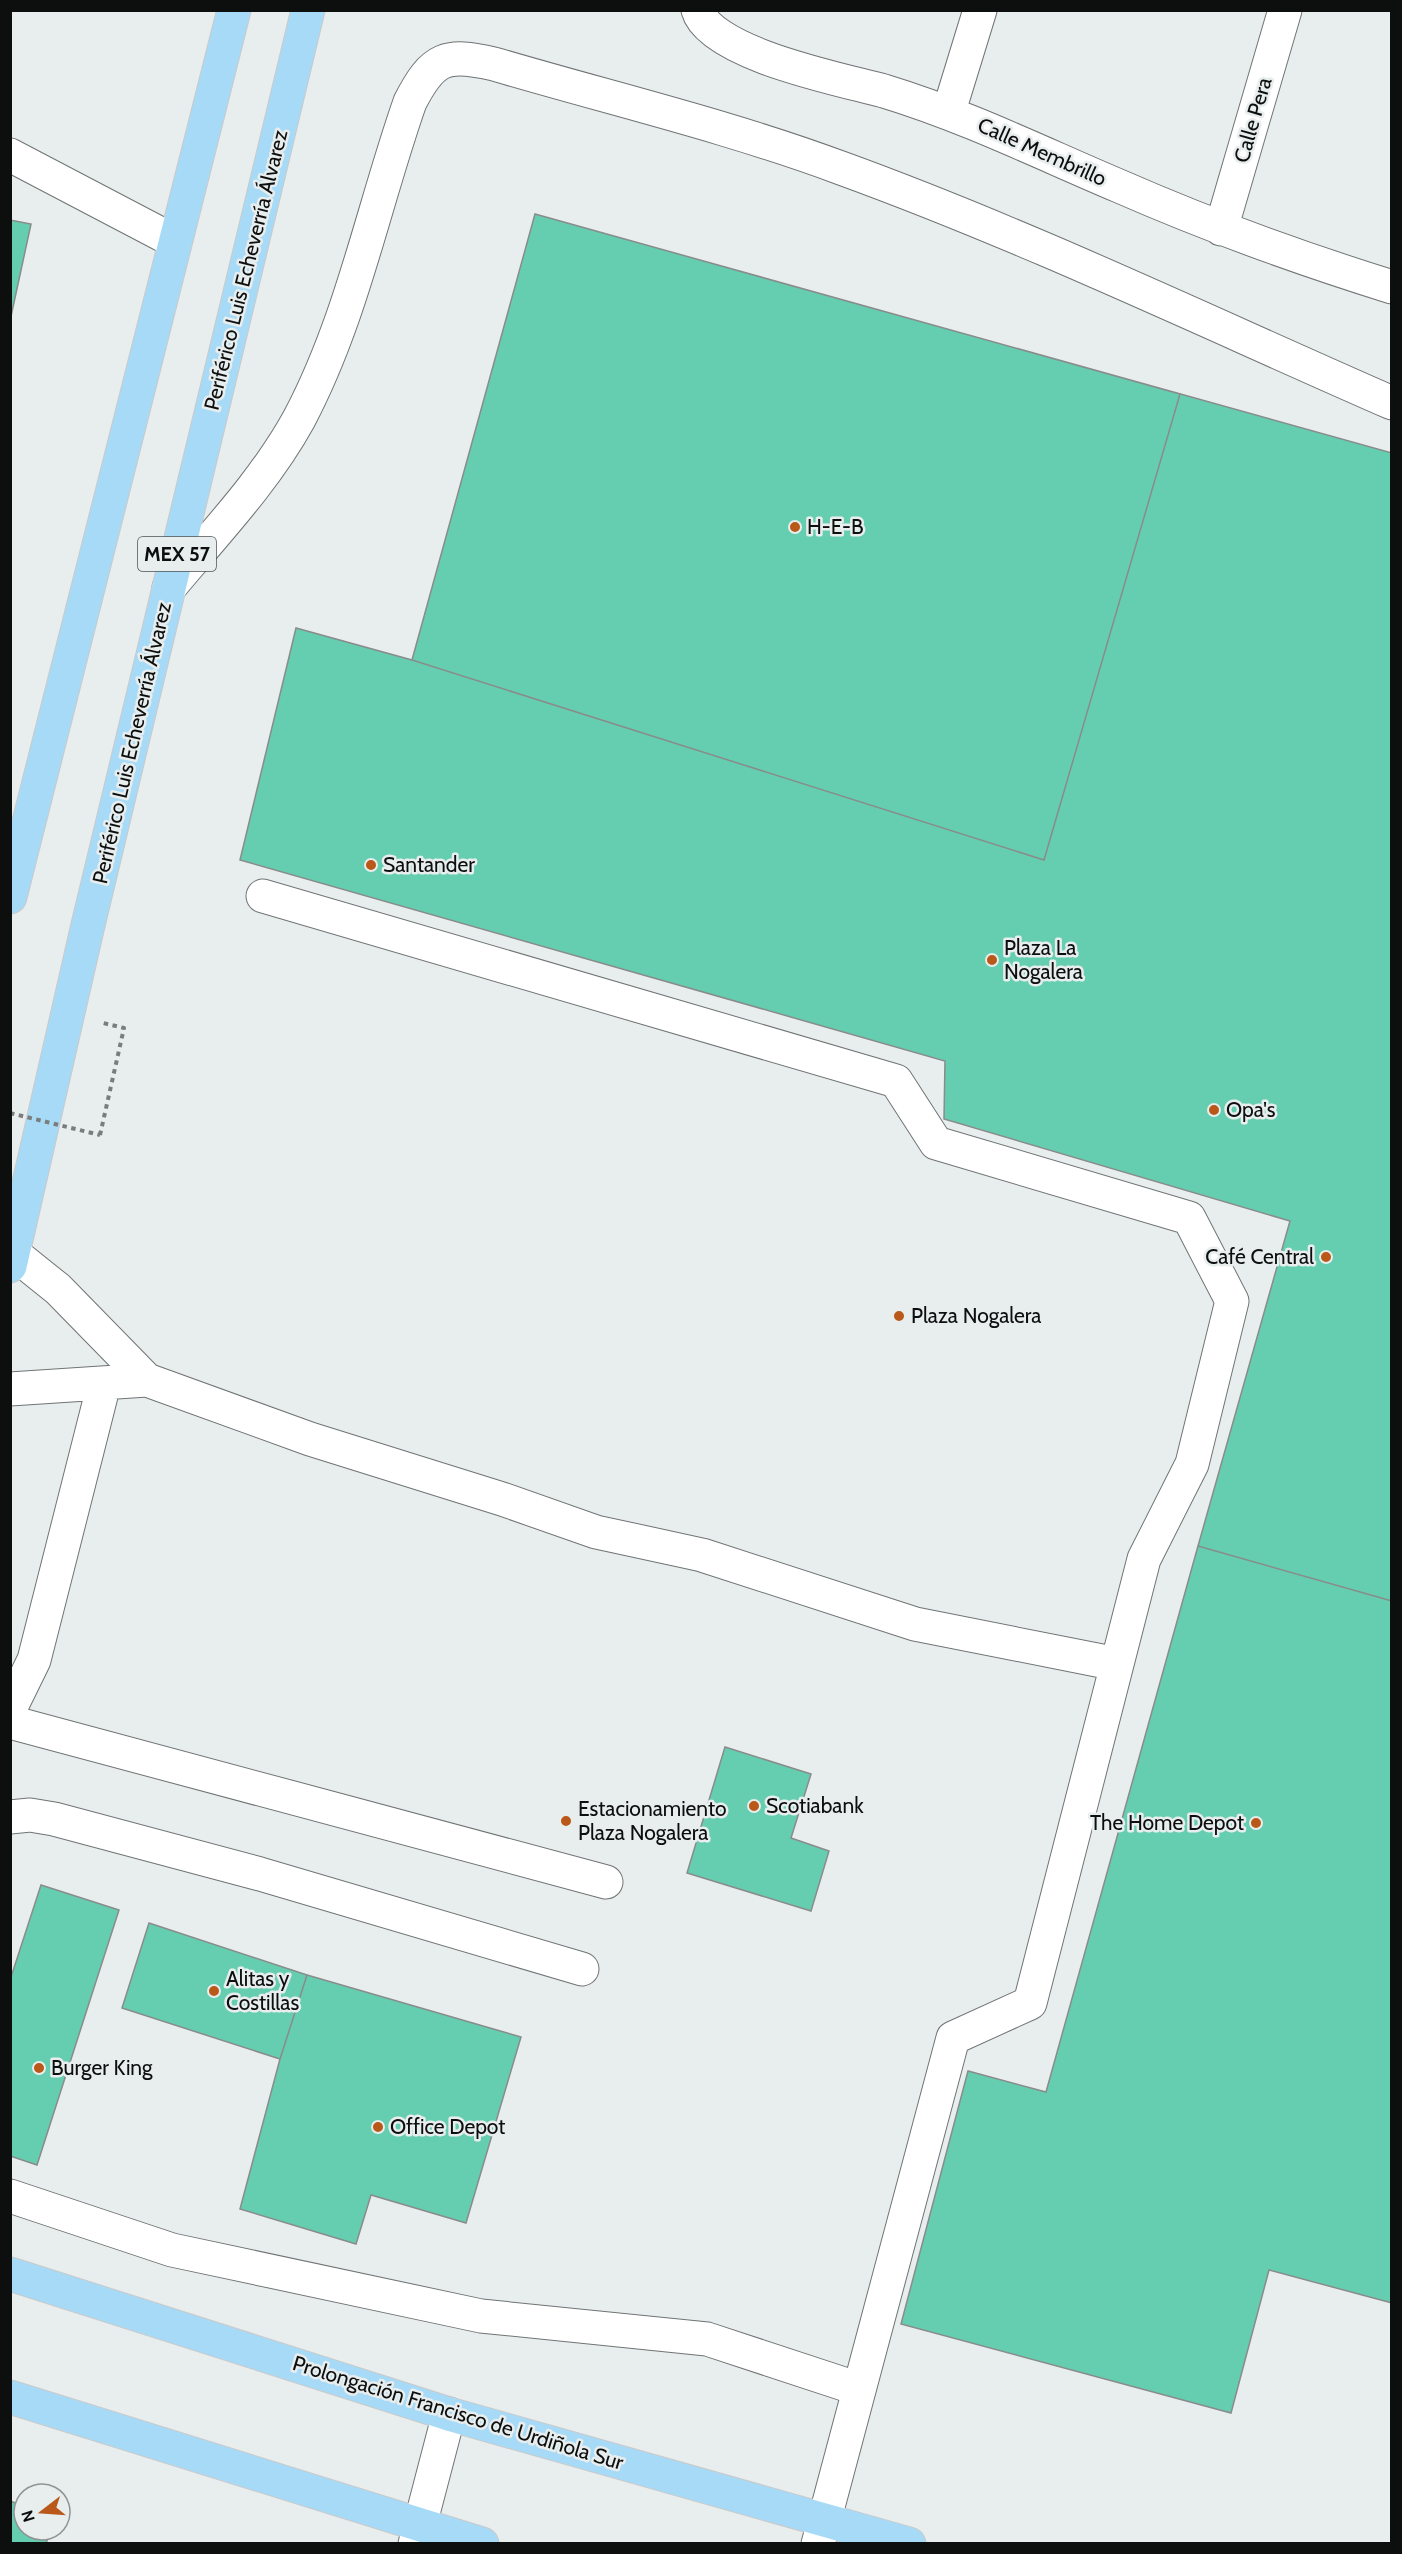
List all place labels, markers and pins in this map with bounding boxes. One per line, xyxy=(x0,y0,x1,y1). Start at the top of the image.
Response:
place label: H-E-B xyxy=(807,514,864,539)
marker: H-E-B xyxy=(788,520,802,534)
place label: Santander xyxy=(383,852,475,877)
marker: Santander xyxy=(364,858,378,872)
place label: Plaza La Nogalera xyxy=(1004,935,1083,984)
marker: Plaza La Nogalera xyxy=(985,953,999,967)
place label: Opa's xyxy=(1226,1097,1276,1122)
marker: Opa's xyxy=(1207,1103,1221,1117)
place label: Café Central xyxy=(1205,1244,1314,1269)
marker: Café Central xyxy=(1319,1250,1333,1264)
place label: Plaza Nogalera xyxy=(911,1303,1041,1328)
marker: Plaza Nogalera xyxy=(892,1309,906,1323)
place label: Scotiabank xyxy=(766,1793,864,1818)
place label: Estacionamiento Plaza Nogalera xyxy=(578,1796,726,1845)
marker: Scotiabank xyxy=(747,1799,761,1813)
place label: The Home Depot xyxy=(1090,1810,1244,1835)
marker: Estacionamiento Plaza Nogalera xyxy=(559,1814,573,1828)
marker: The Home Depot xyxy=(1249,1816,1263,1830)
place label: Alitas y Costillas xyxy=(226,1966,299,2015)
marker: Alitas y Costillas xyxy=(207,1984,221,1998)
place label: Burger King xyxy=(51,2055,153,2080)
marker: Burger King xyxy=(32,2061,46,2075)
place label: Office Depot xyxy=(390,2114,505,2139)
marker: Office Depot xyxy=(371,2120,385,2134)

